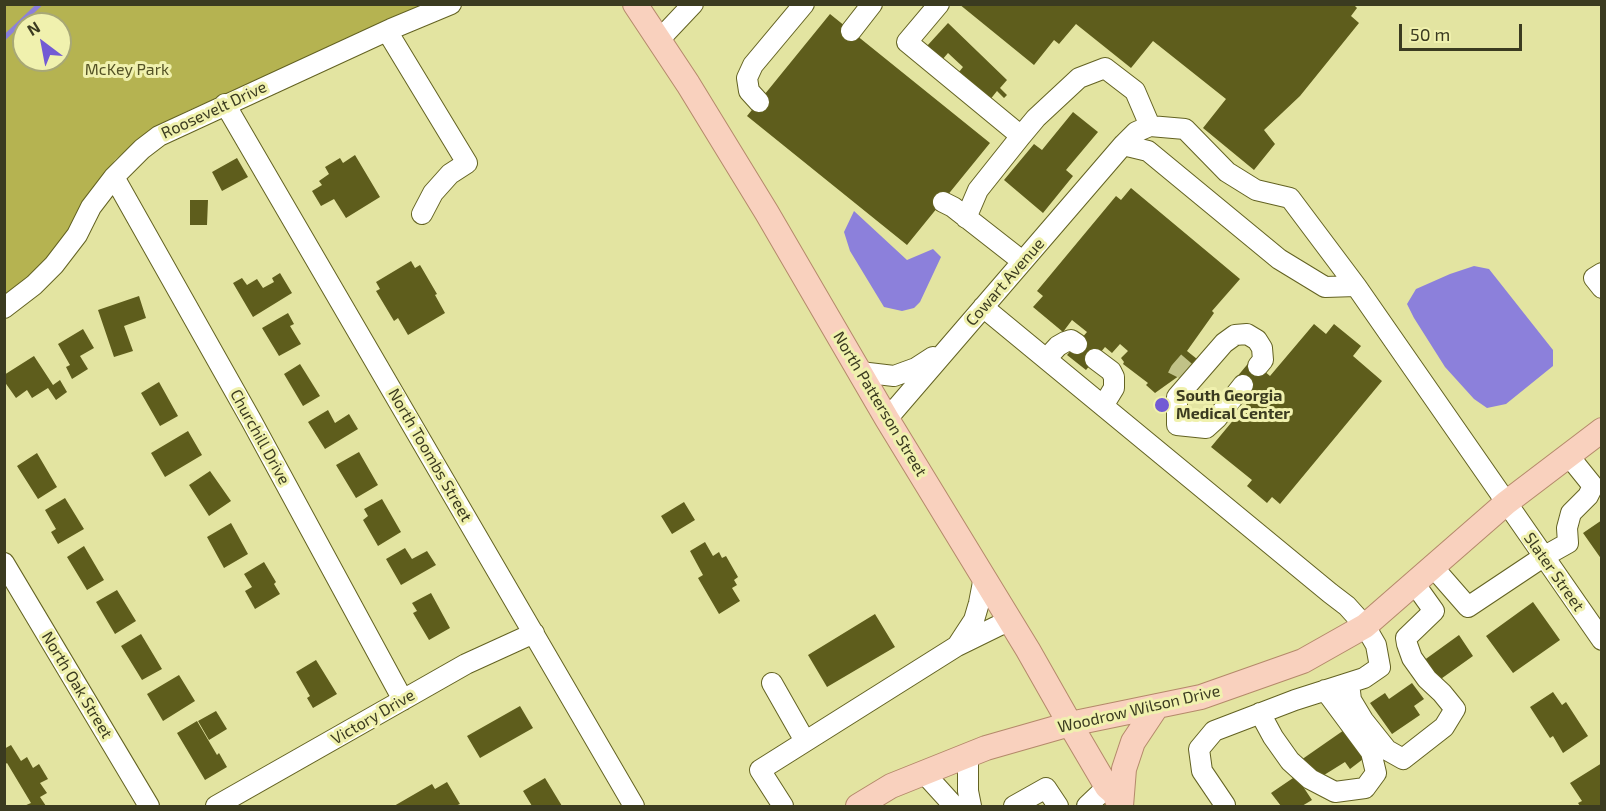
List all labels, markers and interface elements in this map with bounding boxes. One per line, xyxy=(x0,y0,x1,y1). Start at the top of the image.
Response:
north arrow xyxy=(12,12,72,72)
scale bar xyxy=(1402,12,1525,50)
text: N xyxy=(23,17,43,39)
text: 50 m xyxy=(1410,23,1450,45)
park label: McKey Park xyxy=(85,60,169,80)
street label: Roosevelt Drive xyxy=(158,77,270,143)
street label: Cowart Avenue xyxy=(962,234,1048,330)
street label: North Patterson Street xyxy=(829,328,931,480)
street label: North Toombs Street xyxy=(384,385,476,525)
street label: Churchill Drive xyxy=(226,386,294,488)
place label: South Georgia Medical Center xyxy=(1176,386,1290,424)
marker: South Georgia Medical Center xyxy=(1153,396,1171,414)
street label: Slater Street xyxy=(1520,529,1588,615)
street label: North Oak Street xyxy=(38,628,116,742)
street label: Woodrow Wilson Drive xyxy=(1056,681,1222,737)
street label: Victory Drive xyxy=(328,685,418,749)

